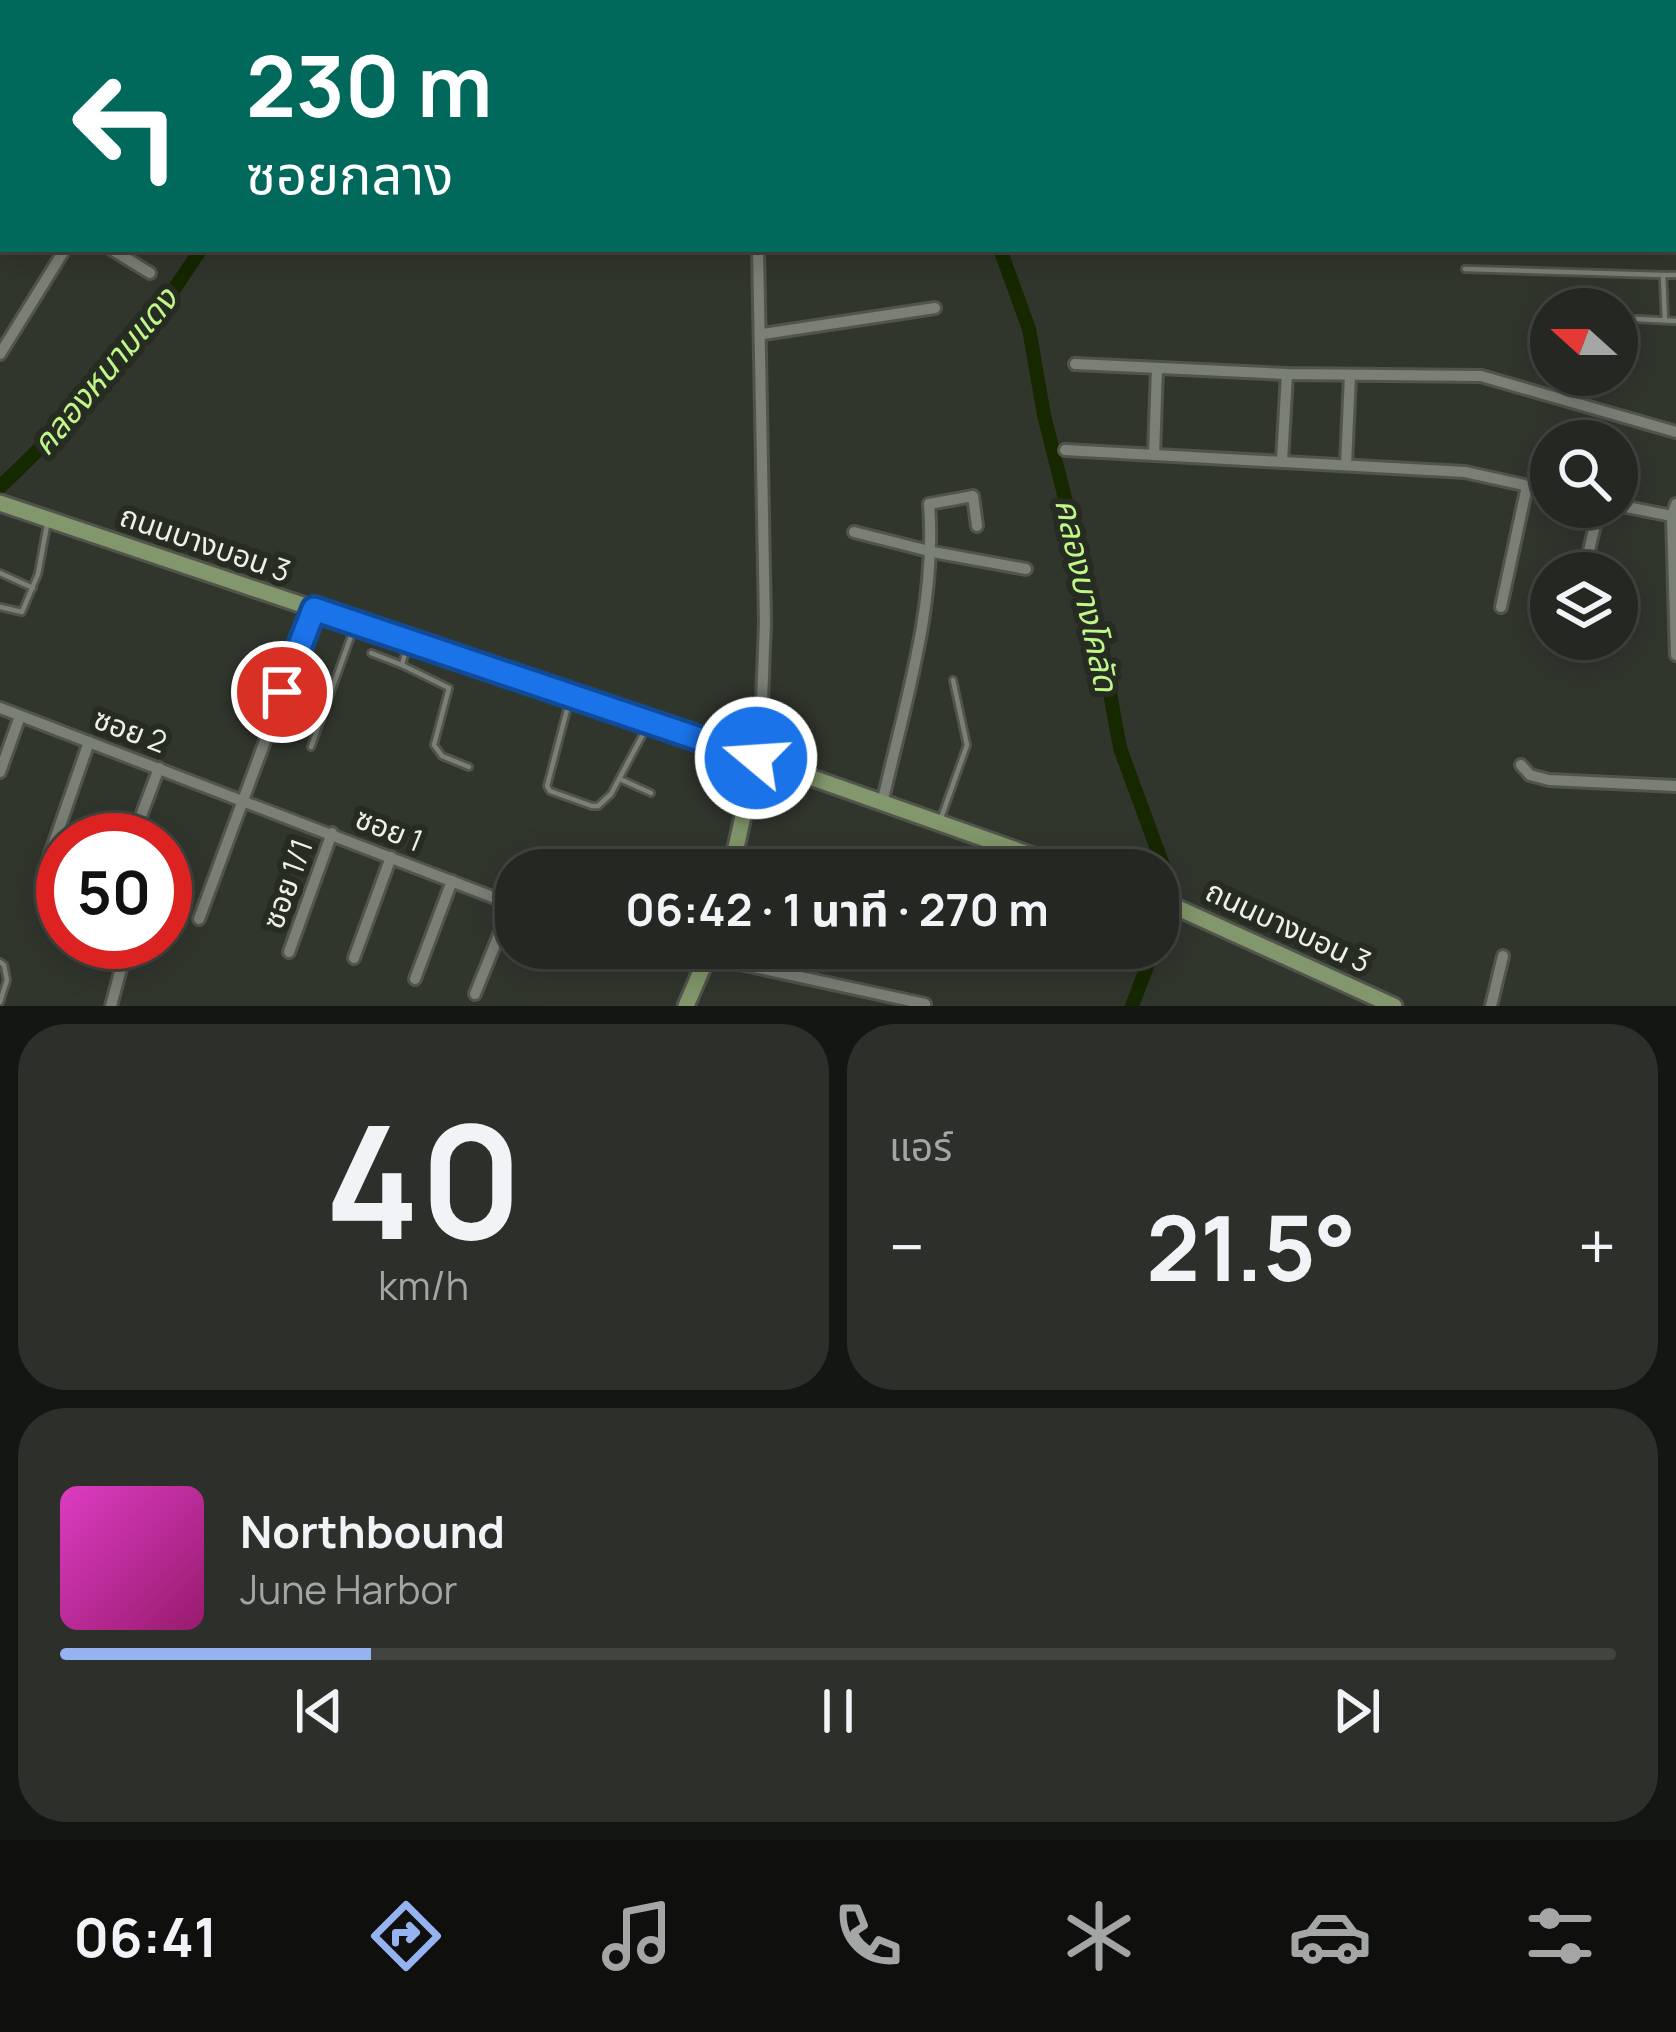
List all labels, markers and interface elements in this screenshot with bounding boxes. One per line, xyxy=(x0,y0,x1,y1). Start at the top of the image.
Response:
text: 230 m xyxy=(246,27,492,142)
icon: left xyxy=(48,48,204,204)
text: ซอยกลาง xyxy=(246,136,453,210)
water label: คลองหนามแดง xyxy=(20,277,188,464)
north arrow xyxy=(1530,288,1638,396)
map controls xyxy=(1530,288,1638,660)
button: search xyxy=(1530,420,1638,528)
street label: ถนนบางบอน 3 xyxy=(115,494,296,591)
water label: คลองบางโคลัด xyxy=(1045,494,1130,697)
button: layers xyxy=(1530,552,1638,660)
pin xyxy=(231,641,333,743)
icon: arrive xyxy=(249,659,315,725)
position arrow xyxy=(693,695,819,821)
street label: ซอย 2 xyxy=(88,697,173,762)
street label: ซอย 1 xyxy=(350,797,429,861)
speed limit sign: 50 xyxy=(36,813,192,969)
street label: ซอย 1/1 xyxy=(251,833,322,934)
street label: ถนนบางบอน 3 xyxy=(1200,870,1378,982)
text: 06:42 · 1 นาที · 270 m xyxy=(625,878,1049,940)
text: 40 xyxy=(325,1073,522,1286)
text: แอร์ xyxy=(889,1119,952,1173)
text: 21.5° xyxy=(1146,1185,1356,1308)
text: − xyxy=(889,1201,925,1291)
text: + xyxy=(1578,1201,1616,1291)
text: km/h xyxy=(378,1258,469,1312)
text: Northbound xyxy=(240,1500,505,1562)
text: June Harbor xyxy=(240,1562,458,1616)
icon: previous xyxy=(286,1678,352,1744)
icon: pause xyxy=(805,1678,871,1744)
icon: next xyxy=(1324,1678,1390,1744)
icon: directions xyxy=(364,1894,448,1978)
icon: music xyxy=(595,1894,679,1978)
icon: phone xyxy=(826,1894,910,1978)
icon: climate xyxy=(1057,1894,1141,1978)
icon: car xyxy=(1288,1894,1372,1978)
icon: filters xyxy=(1518,1894,1602,1978)
text: 06:41 xyxy=(73,1899,218,1973)

